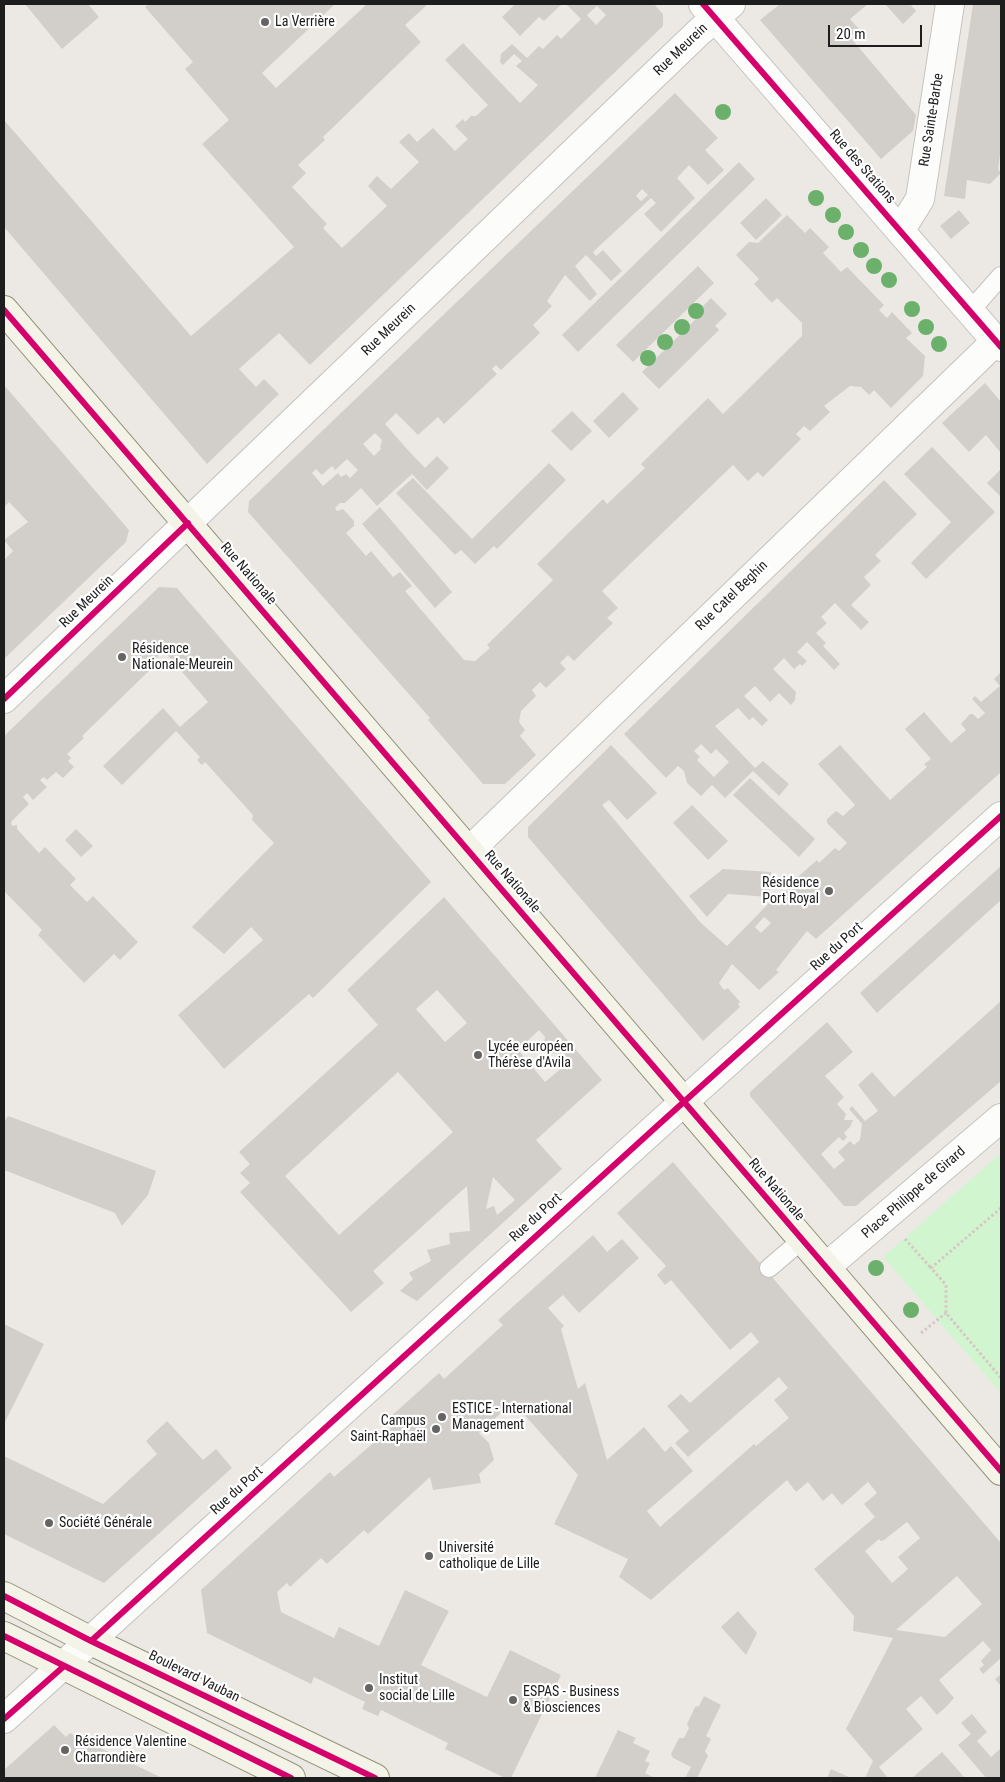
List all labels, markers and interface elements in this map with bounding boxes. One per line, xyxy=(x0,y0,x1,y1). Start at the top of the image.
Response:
place label: La Verrière xyxy=(275,14,335,30)
scale bar xyxy=(830,15,924,47)
marker: La Verrière xyxy=(259,16,271,28)
street label: Rue Meurein xyxy=(651,20,711,80)
text: 20 m xyxy=(836,25,866,43)
street label: Rue Sainte-Barbe xyxy=(916,72,948,168)
street label: Rue des Stations xyxy=(825,126,899,208)
street label: Rue Meurein xyxy=(359,300,419,360)
street label: Rue Nationale xyxy=(216,539,280,609)
street label: Rue Catel Beghin xyxy=(692,557,772,635)
street label: Rue Meurein xyxy=(57,572,117,632)
place label: Résidence Nationale-Meurein xyxy=(132,641,233,674)
marker: Résidence Nationale-Meurein xyxy=(116,651,128,663)
street label: Rue Nationale xyxy=(480,847,544,917)
place label: Résidence Port Royal xyxy=(762,875,819,908)
marker: Résidence Port Royal xyxy=(823,885,835,897)
street label: Rue du Port xyxy=(807,919,867,975)
place label: Lycée européen Thérèse d'Avila xyxy=(488,1039,574,1072)
marker: Lycée européen Thérèse d'Avila xyxy=(472,1049,484,1061)
street label: Place Philippe de Girard xyxy=(859,1143,969,1243)
street label: Rue Nationale xyxy=(744,1155,808,1225)
street label: Rue du Port xyxy=(506,1190,566,1246)
place label: ESTICE - International Management xyxy=(452,1401,572,1434)
marker: ESTICE - International Management xyxy=(436,1411,448,1423)
place label: Campus Saint-Raphaël xyxy=(350,1413,426,1445)
marker: Campus Saint-Raphaël xyxy=(430,1423,442,1435)
street label: Rue du Port xyxy=(207,1463,267,1519)
place label: Société Générale xyxy=(59,1515,152,1531)
marker: Société Générale xyxy=(43,1517,55,1529)
place label: Université catholique de Lille xyxy=(439,1540,540,1572)
marker: Université catholique de Lille xyxy=(423,1550,435,1562)
street label: Boulevard Vauban xyxy=(146,1648,242,1706)
place label: Institut social de Lille xyxy=(379,1672,455,1704)
marker: Institut social de Lille xyxy=(363,1682,375,1694)
place label: ESPAS - Business & Biosciences xyxy=(523,1684,619,1716)
marker: ESPAS - Business & Biosciences xyxy=(507,1694,519,1706)
place label: Résidence Valentine Charrondière xyxy=(75,1734,187,1766)
marker: Résidence Valentine Charrondière xyxy=(59,1744,71,1756)

